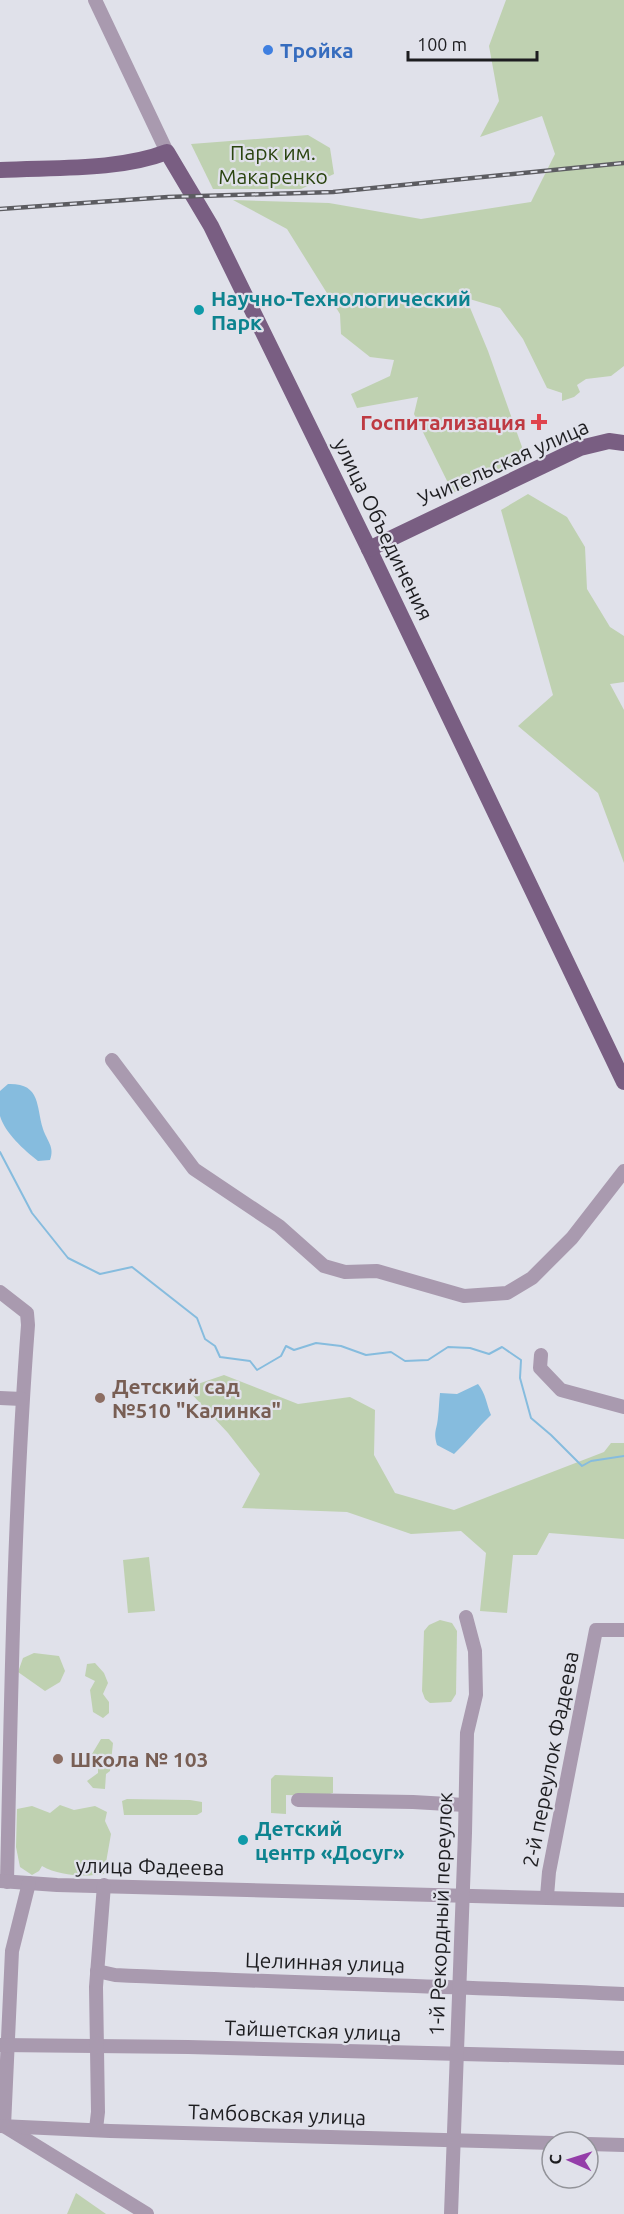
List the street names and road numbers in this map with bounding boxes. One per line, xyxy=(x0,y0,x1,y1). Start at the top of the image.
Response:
street label: Учительская улица xyxy=(414,414,592,510)
street label: улица Объединения xyxy=(330,434,438,624)
street label: 2-й переулок Фадеева xyxy=(517,1649,583,1869)
street label: 1-й Рекордный переулок xyxy=(424,1791,456,2036)
street label: улица Фадеева xyxy=(75,1853,225,1879)
street label: Целинная улица xyxy=(245,1947,405,1977)
street label: Тайшетская улица xyxy=(224,2015,402,2045)
street label: Тамбовская улица xyxy=(188,2099,366,2129)

